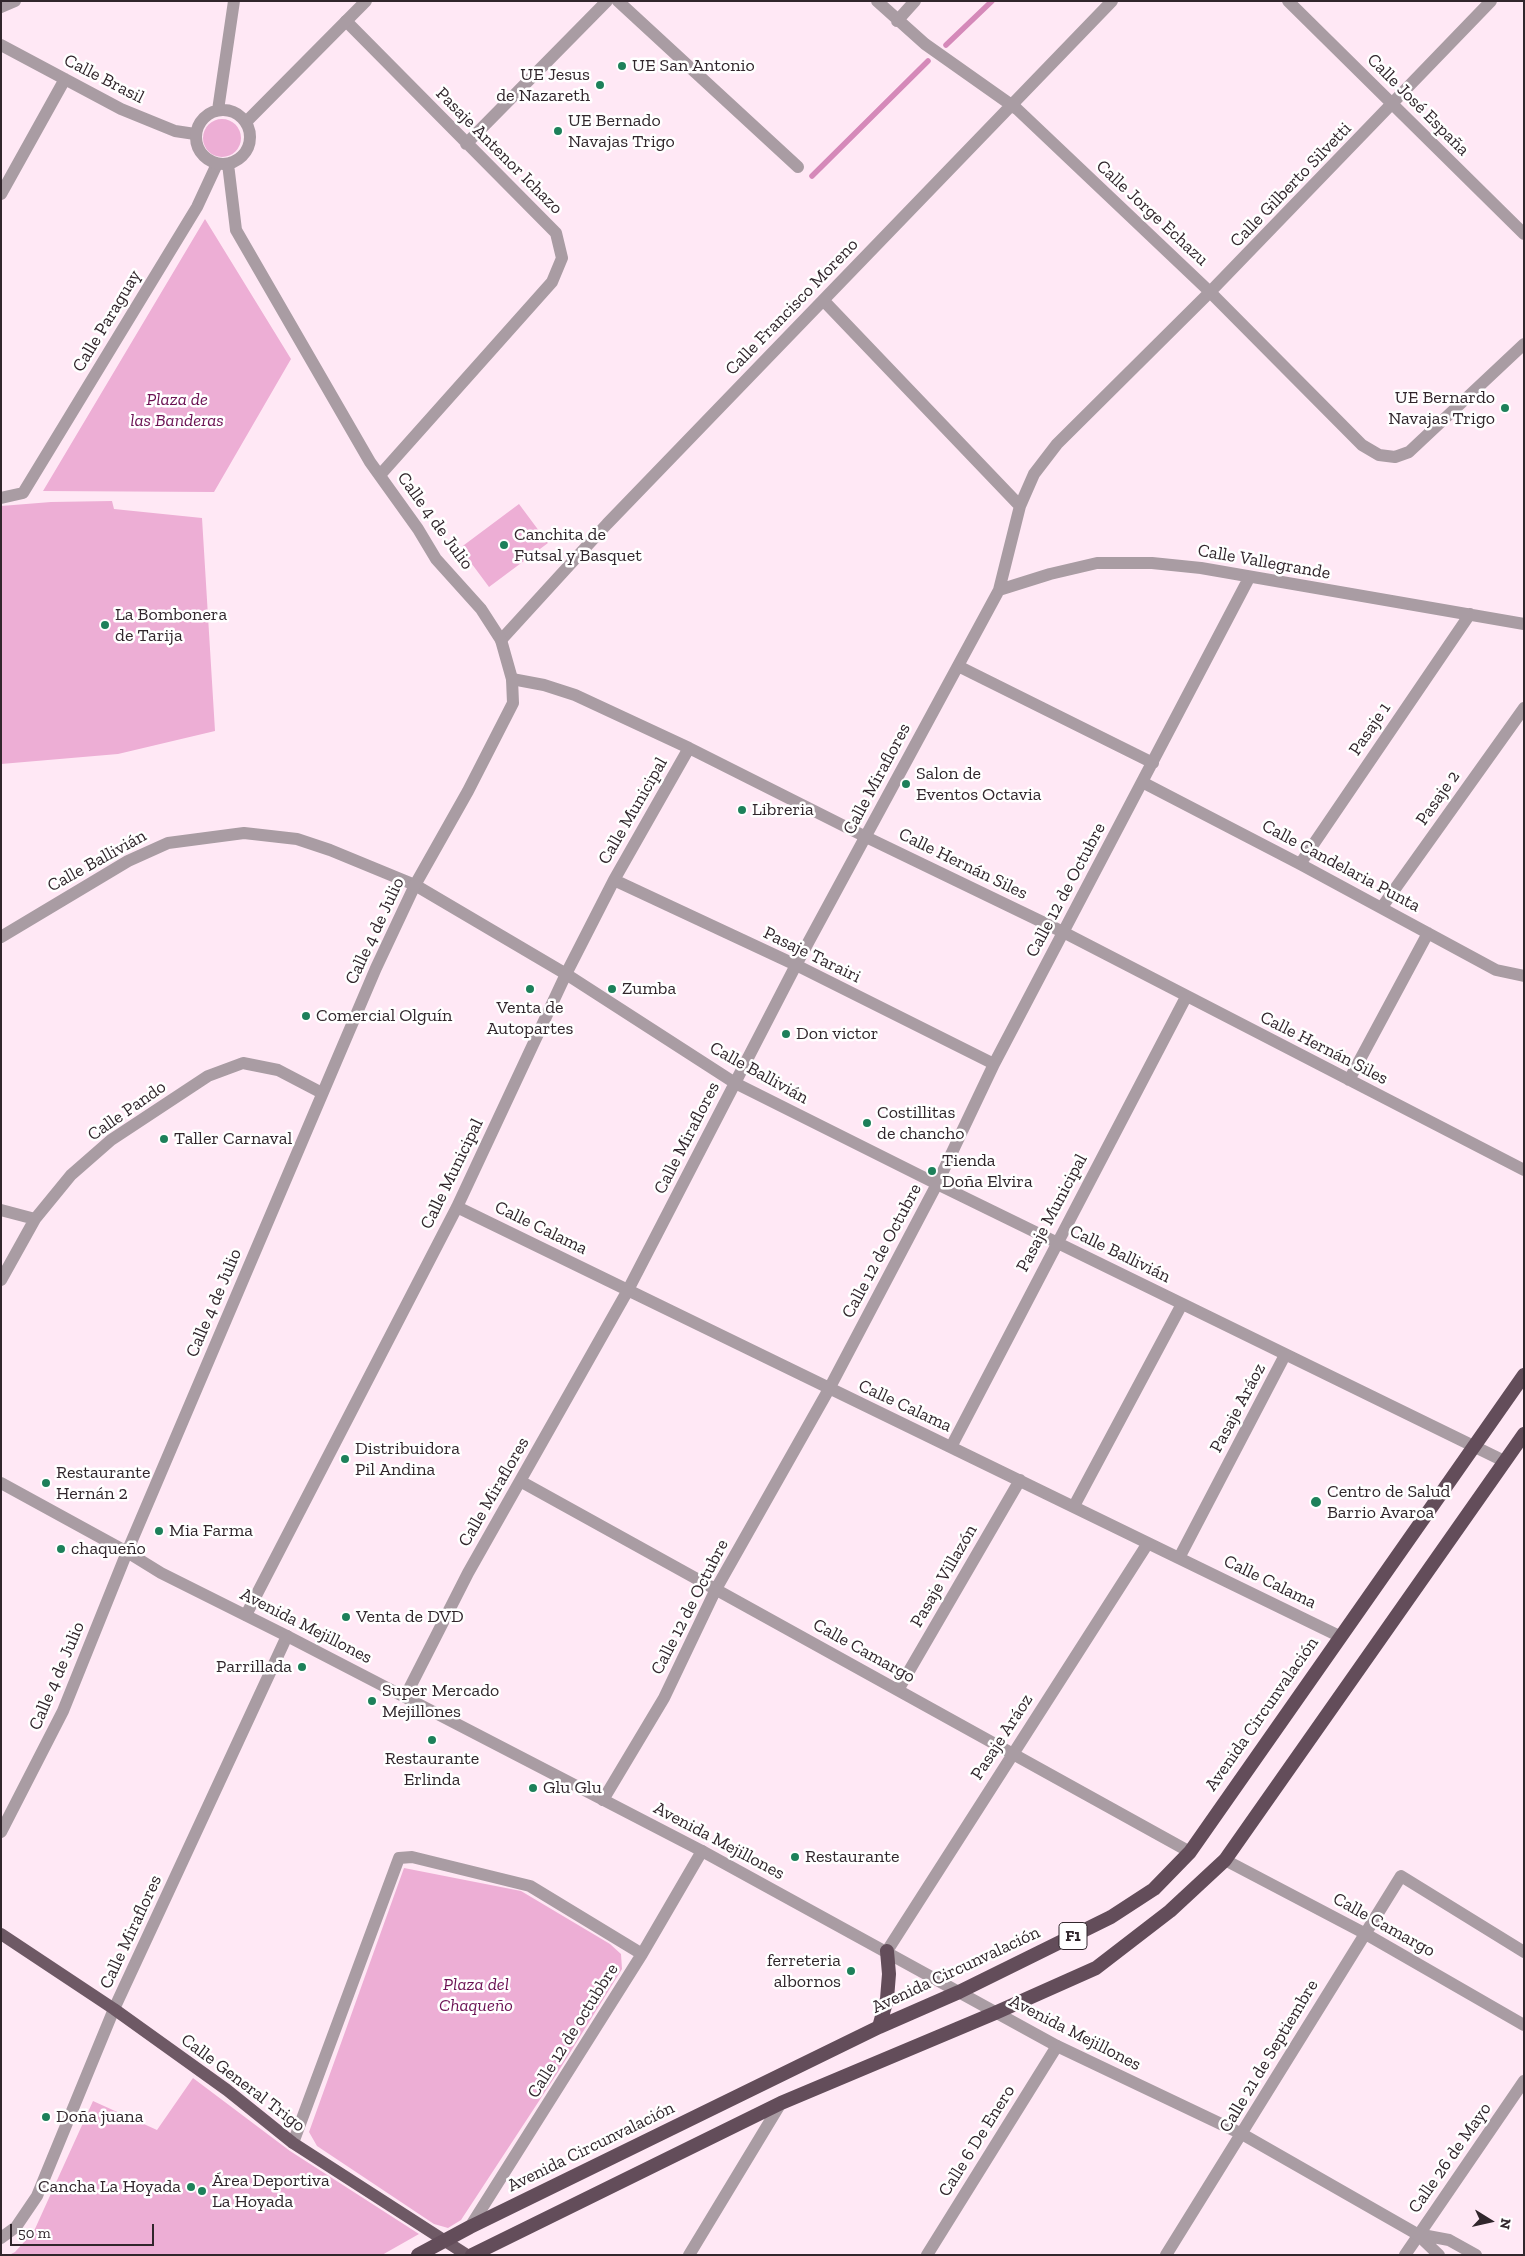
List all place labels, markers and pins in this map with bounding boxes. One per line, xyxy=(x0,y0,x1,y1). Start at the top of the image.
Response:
place label: UE San Antonio xyxy=(632,55,755,77)
marker: UE San Antonio xyxy=(616,60,628,72)
place label: UE Jesus de Nazareth xyxy=(496,64,590,106)
marker: UE Jesus de Nazareth xyxy=(594,79,606,91)
place label: UE Bernado Navajas Trigo xyxy=(568,110,675,152)
marker: UE Bernado Navajas Trigo xyxy=(552,125,564,137)
place label: UE Bernardo Navajas Trigo xyxy=(1388,387,1495,429)
marker: UE Bernardo Navajas Trigo xyxy=(1499,402,1511,414)
place label: Canchita de Futsal y Basquet xyxy=(514,524,642,566)
marker: Canchita de Futsal y Basquet xyxy=(498,539,510,551)
place label: La Bombonera de Tarija xyxy=(115,604,227,646)
marker: La Bombonera de Tarija xyxy=(99,619,111,631)
place label: Salon de Eventos Octavia xyxy=(916,763,1041,806)
marker: Salon de Eventos Octavia xyxy=(900,778,912,790)
place label: Libreria xyxy=(752,799,814,821)
marker: Libreria xyxy=(736,804,748,816)
place label: Zumba xyxy=(622,978,676,1000)
marker: Venta de Autopartes xyxy=(524,983,536,995)
marker: Zumba xyxy=(606,983,618,995)
place label: Venta de Autopartes xyxy=(487,997,573,1040)
place label: Comercial Olguín xyxy=(316,1005,452,1027)
marker: Comercial Olguín xyxy=(300,1010,312,1022)
place label: Don victor xyxy=(796,1023,878,1045)
marker: Don victor xyxy=(780,1028,792,1040)
place label: Costillitas de chancho xyxy=(877,1102,964,1144)
marker: Costillitas de chancho xyxy=(861,1117,873,1129)
place label: Taller Carnaval xyxy=(174,1128,292,1150)
marker: Taller Carnaval xyxy=(158,1133,170,1145)
place label: Tienda Doña Elvira xyxy=(942,1150,1033,1192)
marker: Tienda Doña Elvira xyxy=(926,1165,938,1177)
place label: Distribuidora Pil Andina xyxy=(355,1438,460,1480)
marker: Distribuidora Pil Andina xyxy=(339,1453,351,1465)
place label: Restaurante Hernán 2 xyxy=(56,1462,150,1505)
marker: Restaurante Hernán 2 xyxy=(40,1477,52,1489)
place label: Centro de Salud Barrio Avaroa xyxy=(1327,1481,1450,1524)
marker: Centro de Salud Barrio Avaroa xyxy=(1309,1495,1323,1509)
place label: Mia Farma xyxy=(169,1520,253,1542)
marker: Mia Farma xyxy=(153,1525,165,1537)
place label: chaqueño xyxy=(71,1538,146,1560)
marker: chaqueño xyxy=(55,1543,67,1555)
place label: Venta de DVD xyxy=(356,1606,464,1628)
marker: Venta de DVD xyxy=(340,1611,352,1623)
place label: Parrillada xyxy=(216,1656,292,1678)
marker: Parrillada xyxy=(296,1661,308,1673)
place label: Super Mercado Mejillones xyxy=(382,1680,499,1722)
marker: Super Mercado Mejillones xyxy=(366,1695,378,1707)
marker: Restaurante Erlinda xyxy=(426,1734,438,1746)
place label: Restaurante Erlinda xyxy=(385,1748,479,1790)
place label: Glu Glu xyxy=(543,1777,602,1799)
marker: Glu Glu xyxy=(527,1782,539,1794)
place label: Restaurante xyxy=(805,1846,899,1868)
marker: Restaurante xyxy=(789,1851,801,1863)
place label: ferreteria albornos xyxy=(767,1950,841,1992)
marker: ferreteria albornos xyxy=(845,1965,857,1977)
place label: Doña juana xyxy=(56,2106,143,2128)
marker: Doña juana xyxy=(40,2111,52,2123)
place label: Área Deportiva La Hoyada xyxy=(212,2170,330,2212)
place label: Cancha La Hoyada xyxy=(38,2176,181,2198)
marker: Cancha La Hoyada xyxy=(185,2181,197,2193)
marker: Área Deportiva La Hoyada xyxy=(196,2185,208,2197)

